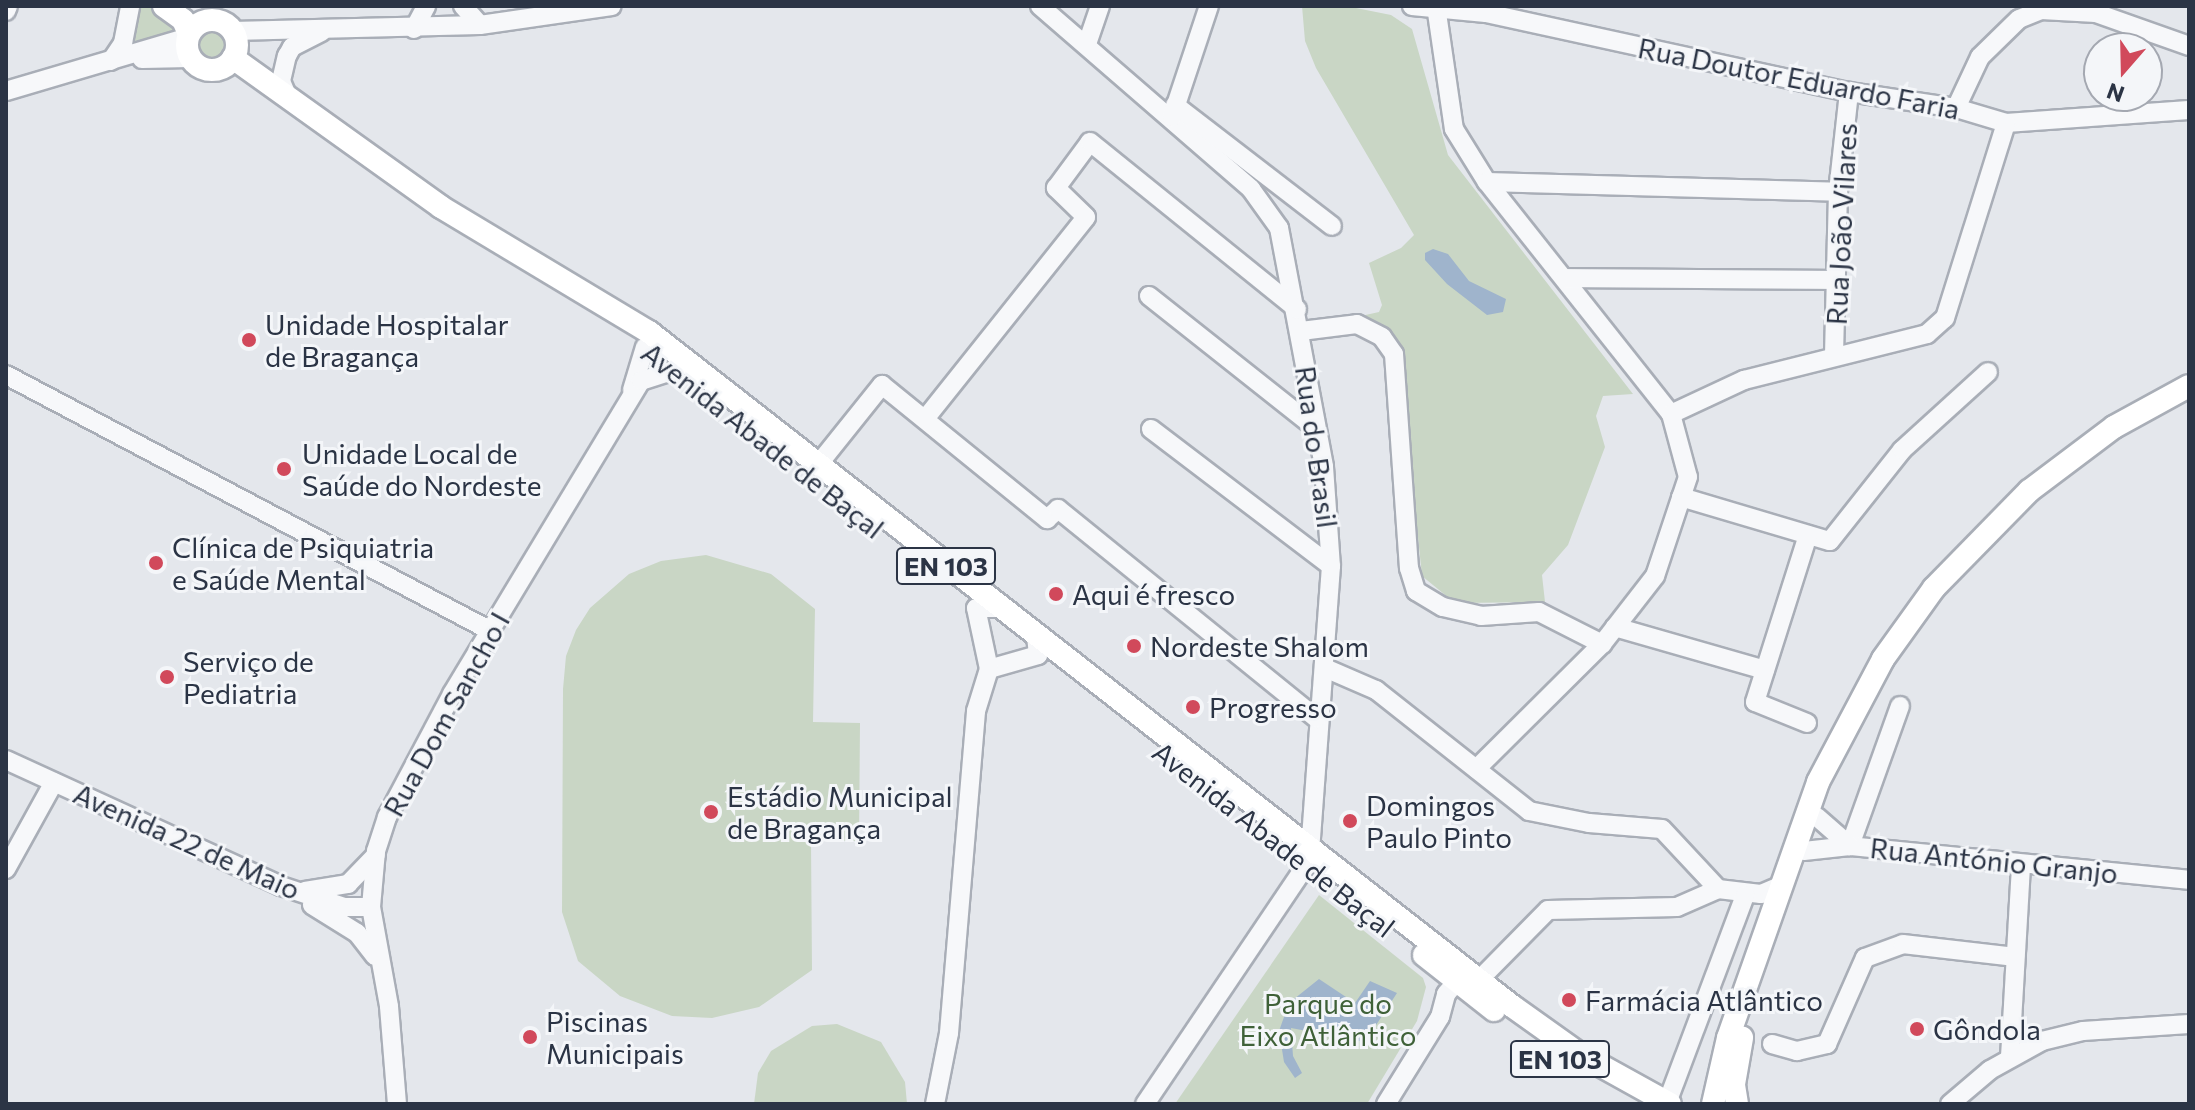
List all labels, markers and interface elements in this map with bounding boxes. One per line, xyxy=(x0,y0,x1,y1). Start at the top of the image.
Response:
street label: Rua Doutor Eduardo Faria xyxy=(1635,30,1963,126)
north arrow xyxy=(2083,32,2163,112)
text: N xyxy=(2103,78,2128,109)
street label: Rua João Vilares xyxy=(1819,122,1863,326)
place label: Unidade Hospitalar de Bragança xyxy=(265,307,509,373)
marker: Unidade Hospitalar de Bragança xyxy=(240,331,258,349)
street label: Avenida Abade de Baçal xyxy=(635,335,891,545)
street label: Rua do Brasil xyxy=(1289,364,1345,530)
place label: Unidade Local de Saúde do Nordeste xyxy=(302,436,541,502)
marker: Unidade Local de Saúde do Nordeste xyxy=(273,458,295,480)
place label: Clínica de Psiquiatria e Saúde Mental xyxy=(172,530,434,596)
road number: EN 103 xyxy=(894,544,998,588)
marker: Clínica de Psiquiatria e Saúde Mental xyxy=(147,554,165,572)
place label: Aqui é fresco xyxy=(1072,577,1235,611)
marker: Aqui é fresco xyxy=(1047,585,1065,603)
street label: Rua Dom Sancho I xyxy=(376,606,516,822)
place label: Nordeste Shalom xyxy=(1150,629,1369,663)
marker: Nordeste Shalom xyxy=(1125,637,1143,655)
place label: Serviço de Pediatria xyxy=(183,644,314,710)
marker: Serviço de Pediatria xyxy=(158,668,176,686)
place label: Progresso xyxy=(1209,690,1337,724)
marker: Progresso xyxy=(1184,698,1202,716)
street label: Avenida Abade de Baçal xyxy=(1146,734,1402,944)
street label: Avenida 22 de Maio xyxy=(69,776,305,906)
place label: Estádio Municipal de Bragança xyxy=(727,779,953,845)
place label: Domingos Paulo Pinto xyxy=(1366,788,1512,854)
marker: Estádio Municipal de Bragança xyxy=(702,803,720,821)
marker: Domingos Paulo Pinto xyxy=(1341,812,1359,830)
street label: Rua António Granjo xyxy=(1868,830,2120,890)
place label: Farmácia Atlântico xyxy=(1585,983,1823,1017)
park label: Parque do Eixo Atlântico xyxy=(1240,986,1416,1052)
marker: Farmácia Atlântico xyxy=(1560,991,1578,1009)
place label: Piscinas Municipais xyxy=(546,1004,684,1070)
place label: Gôndola xyxy=(1933,1012,2041,1046)
marker: Gôndola xyxy=(1908,1020,1926,1038)
marker: Piscinas Municipais xyxy=(521,1028,539,1046)
road number: EN 103 xyxy=(1508,1037,1612,1081)

